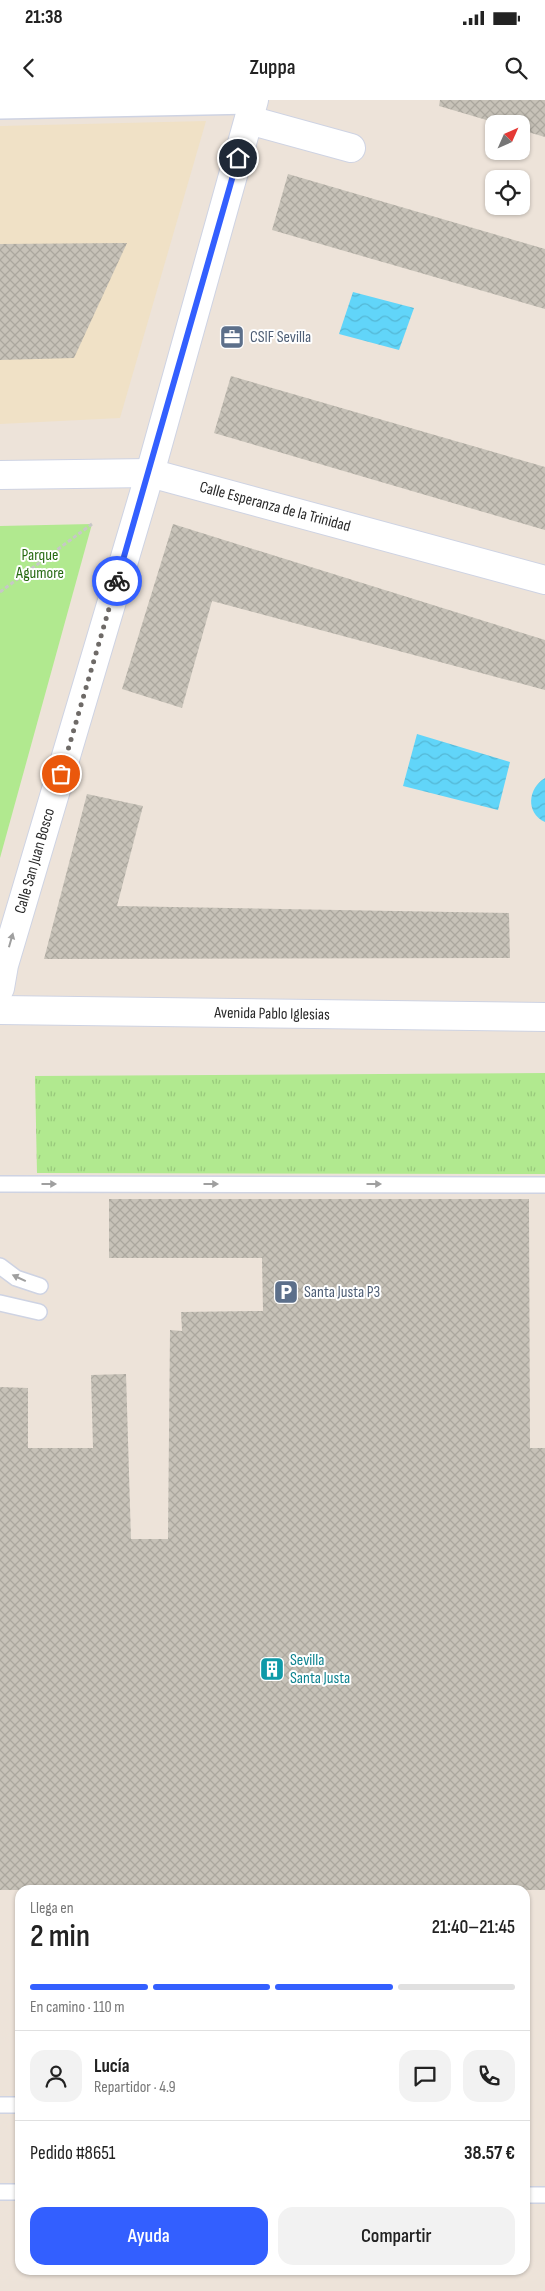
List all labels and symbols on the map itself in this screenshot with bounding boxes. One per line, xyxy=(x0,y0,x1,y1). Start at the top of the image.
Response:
north arrow xyxy=(485,115,530,160)
pin xyxy=(217,137,259,179)
office icon: CSIF Sevilla xyxy=(219,324,245,350)
place label: CSIF Sevilla xyxy=(250,328,311,347)
street label: Calle Esperanza de la Trinidad xyxy=(198,478,352,536)
park label: Parque Agumore xyxy=(15,546,64,583)
courier xyxy=(92,556,142,606)
pin xyxy=(40,753,82,795)
street label: Calle San Juan Bosco xyxy=(11,806,59,916)
one-way arrow xyxy=(8,933,16,948)
street label: Avenida Pablo Iglesias xyxy=(213,1003,330,1025)
one-way arrow xyxy=(41,1180,57,1188)
one-way arrow xyxy=(203,1180,219,1188)
one-way arrow xyxy=(366,1180,382,1188)
one-way arrow xyxy=(12,1273,26,1281)
parking icon: Santa Justa P3 xyxy=(273,1279,299,1305)
place label: Santa Justa P3 xyxy=(304,1283,380,1302)
place label: Sevilla Santa Justa xyxy=(290,1651,350,1688)
building icon: Sevilla Santa Justa xyxy=(259,1656,285,1682)

